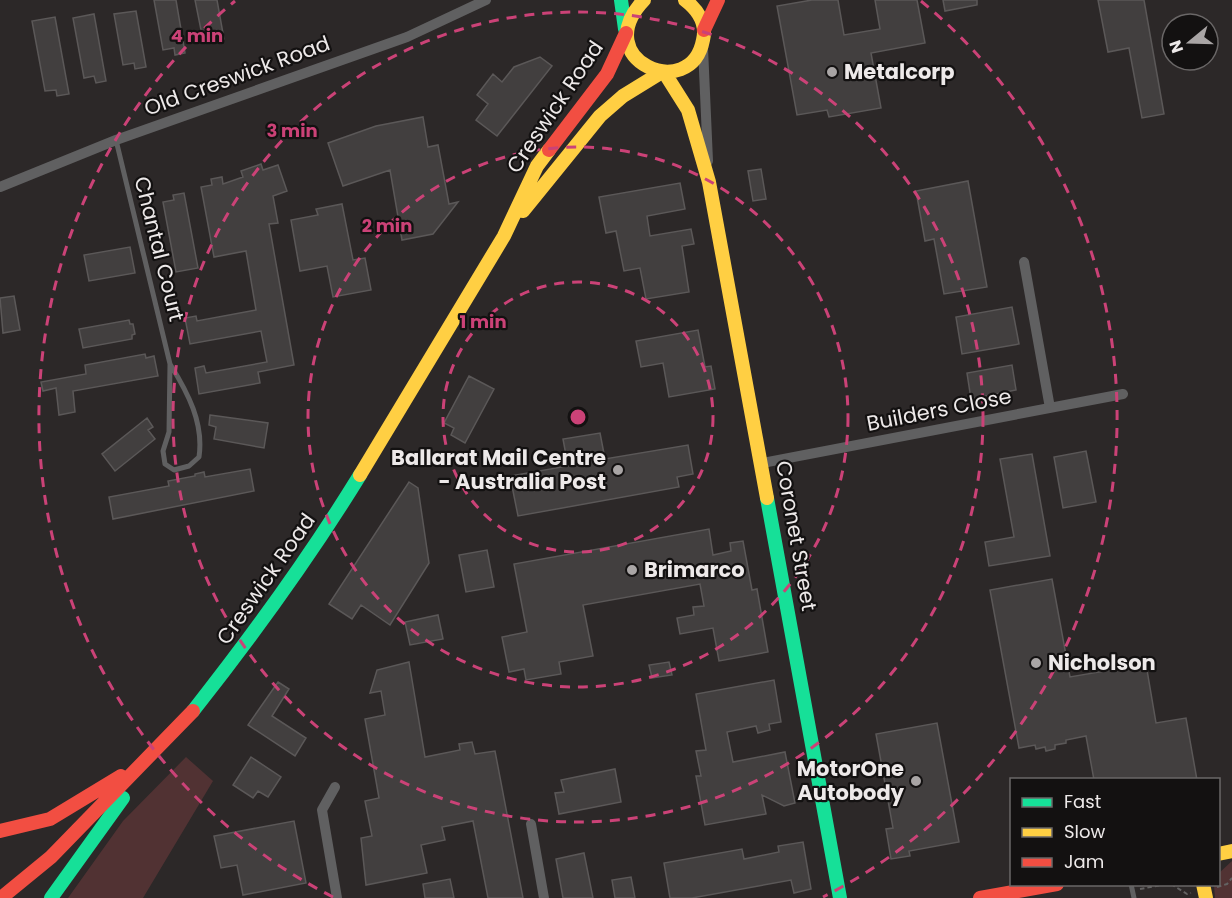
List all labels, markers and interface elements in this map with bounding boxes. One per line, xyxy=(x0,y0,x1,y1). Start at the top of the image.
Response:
north arrow xyxy=(1160,12,1220,72)
text: 4 min xyxy=(171,23,223,48)
street label: Old Creswick Road xyxy=(140,28,334,123)
street label: Creswick Road xyxy=(499,35,610,179)
text: N xyxy=(1163,37,1189,56)
place label: Metalcorp xyxy=(844,57,955,86)
marker: Metalcorp xyxy=(825,65,839,79)
text: 3 min xyxy=(266,118,318,143)
street label: Chantal Court xyxy=(127,173,192,324)
text: 2 min xyxy=(362,213,412,238)
text: 1 min xyxy=(459,309,507,334)
street label: Builders Close xyxy=(864,381,1014,438)
centre of rings xyxy=(568,407,588,427)
place label: Ballarat Mail Centre - Australia Post xyxy=(391,443,606,496)
street label: Coronet Street xyxy=(769,458,824,613)
marker: Ballarat Mail Centre - Australia Post xyxy=(611,463,625,477)
street label: Creswick Road xyxy=(209,507,322,650)
place label: Brimarco xyxy=(644,555,745,584)
marker: Brimarco xyxy=(625,563,639,577)
place label: Nicholson xyxy=(1048,648,1156,677)
marker: Nicholson xyxy=(1029,656,1043,670)
place label: MotorOne Autobody xyxy=(797,754,905,807)
marker: MotorOne Autobody xyxy=(909,774,923,788)
legend xyxy=(1010,778,1220,886)
text: Fast xyxy=(1064,789,1101,814)
text: Slow xyxy=(1064,819,1106,844)
text: Jam xyxy=(1064,849,1104,874)

